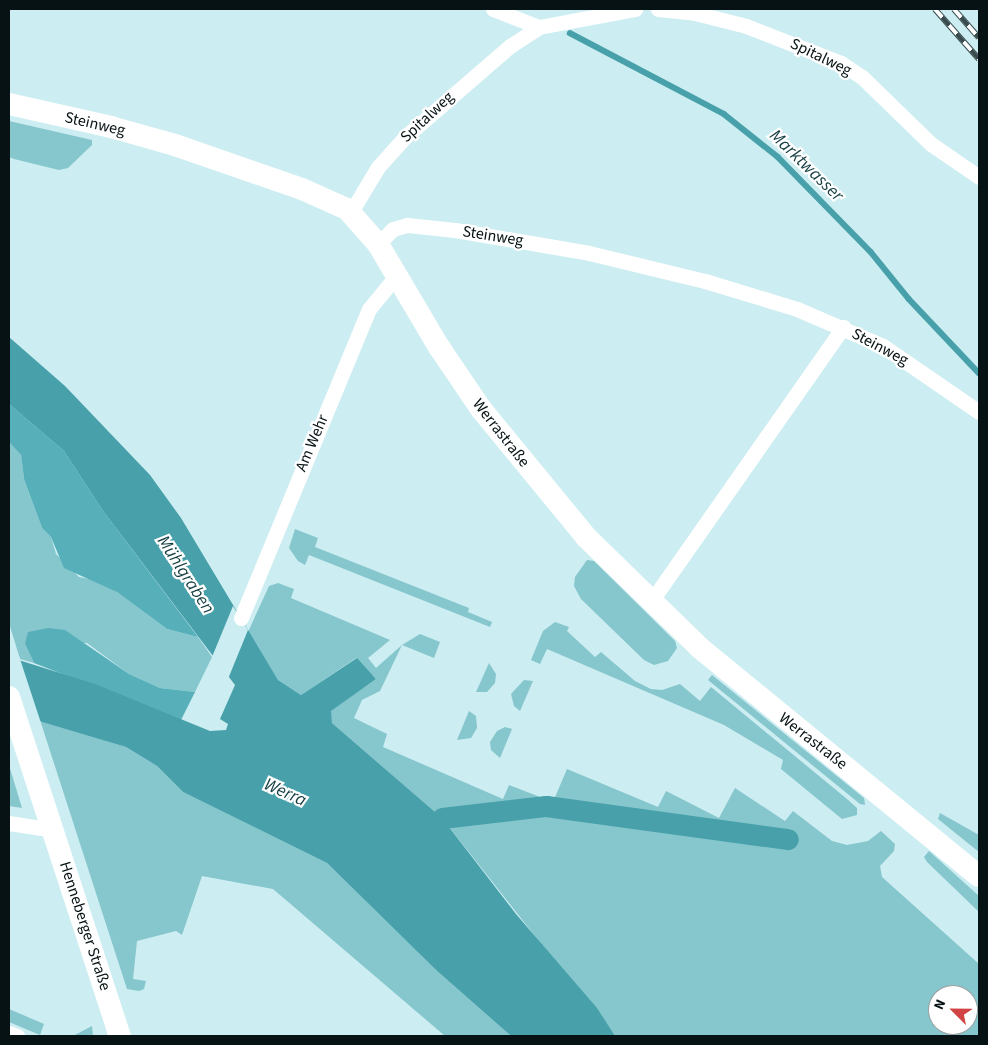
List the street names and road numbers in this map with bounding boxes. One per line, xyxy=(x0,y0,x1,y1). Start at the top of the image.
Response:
street label: Spitalweg xyxy=(787,34,855,80)
street label: Spitalweg xyxy=(396,88,458,146)
street label: Steinweg xyxy=(63,108,127,140)
street label: Steinweg xyxy=(461,222,525,250)
street label: Steinweg xyxy=(848,324,912,370)
street label: Werrastraße xyxy=(468,395,534,471)
street label: Am Wehr xyxy=(291,412,333,474)
street label: Werrastraße xyxy=(775,708,851,774)
street label: Henneberger Straße xyxy=(55,859,115,993)

